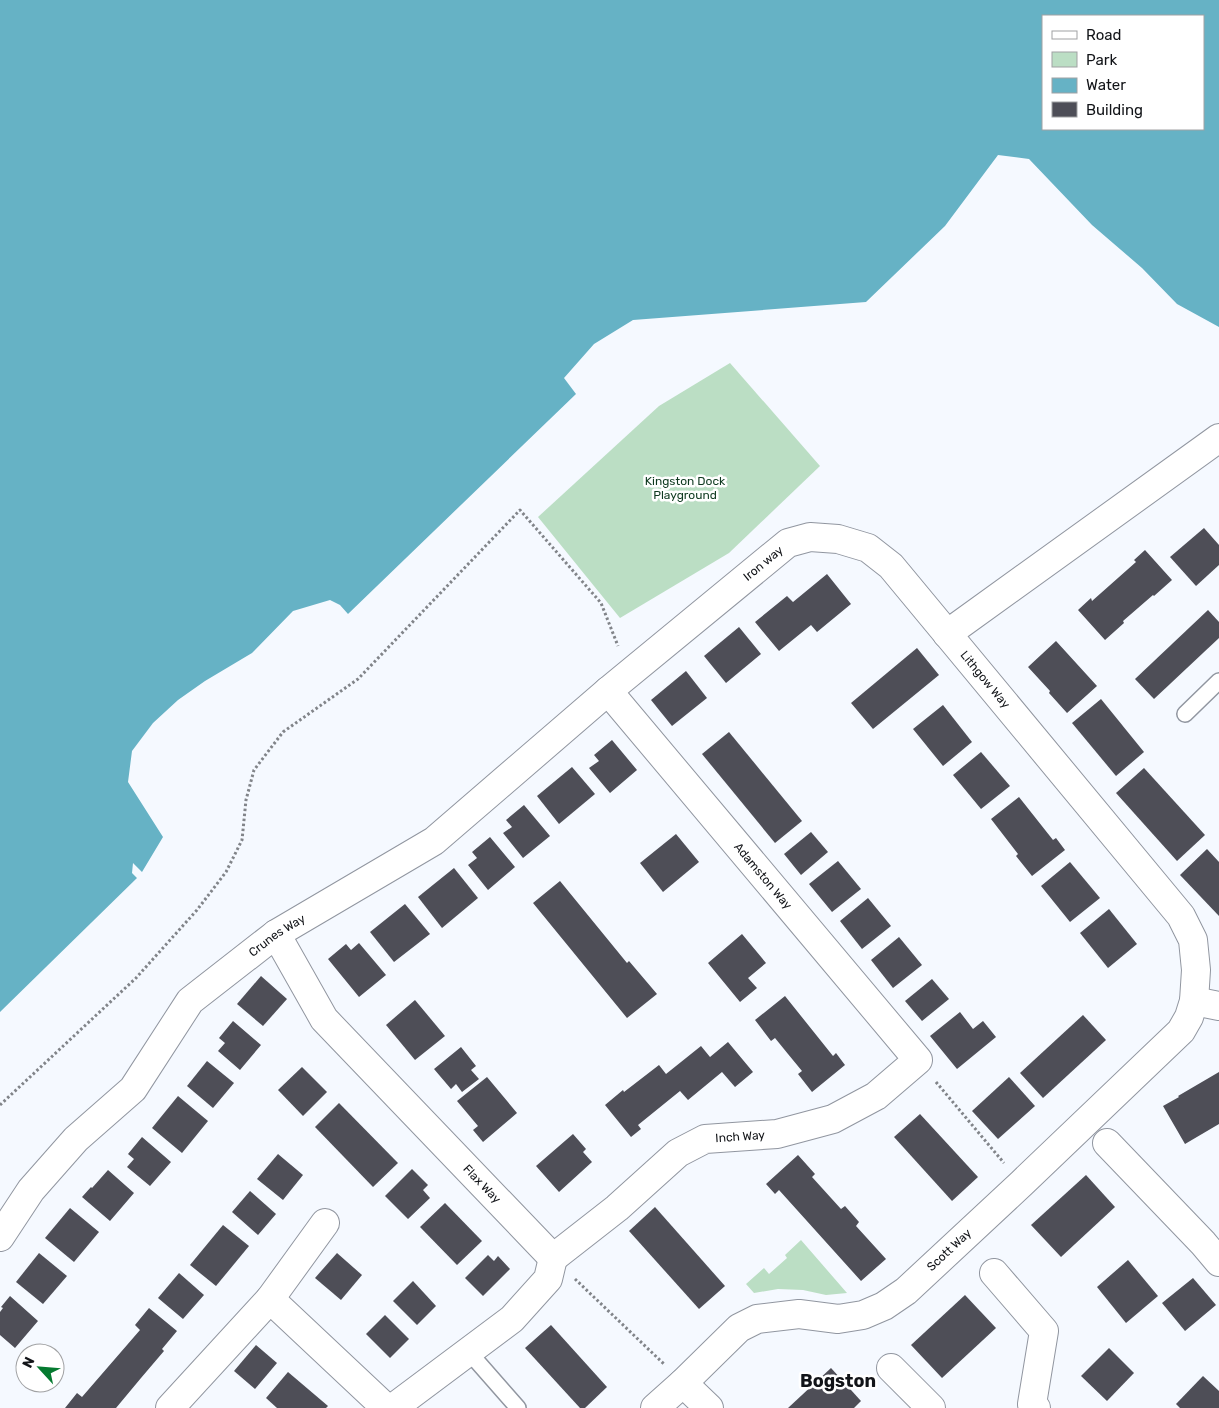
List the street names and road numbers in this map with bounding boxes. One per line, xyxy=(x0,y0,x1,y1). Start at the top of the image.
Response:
street label: Iron way xyxy=(741,543,786,584)
street label: Lithgow Way xyxy=(957,648,1013,711)
street label: Adamston Way xyxy=(731,840,795,912)
street label: Crunes Way xyxy=(246,911,308,960)
street label: Inch Way xyxy=(715,1128,766,1145)
street label: Flax Way xyxy=(460,1162,504,1206)
street label: Scott Way xyxy=(924,1226,974,1274)

